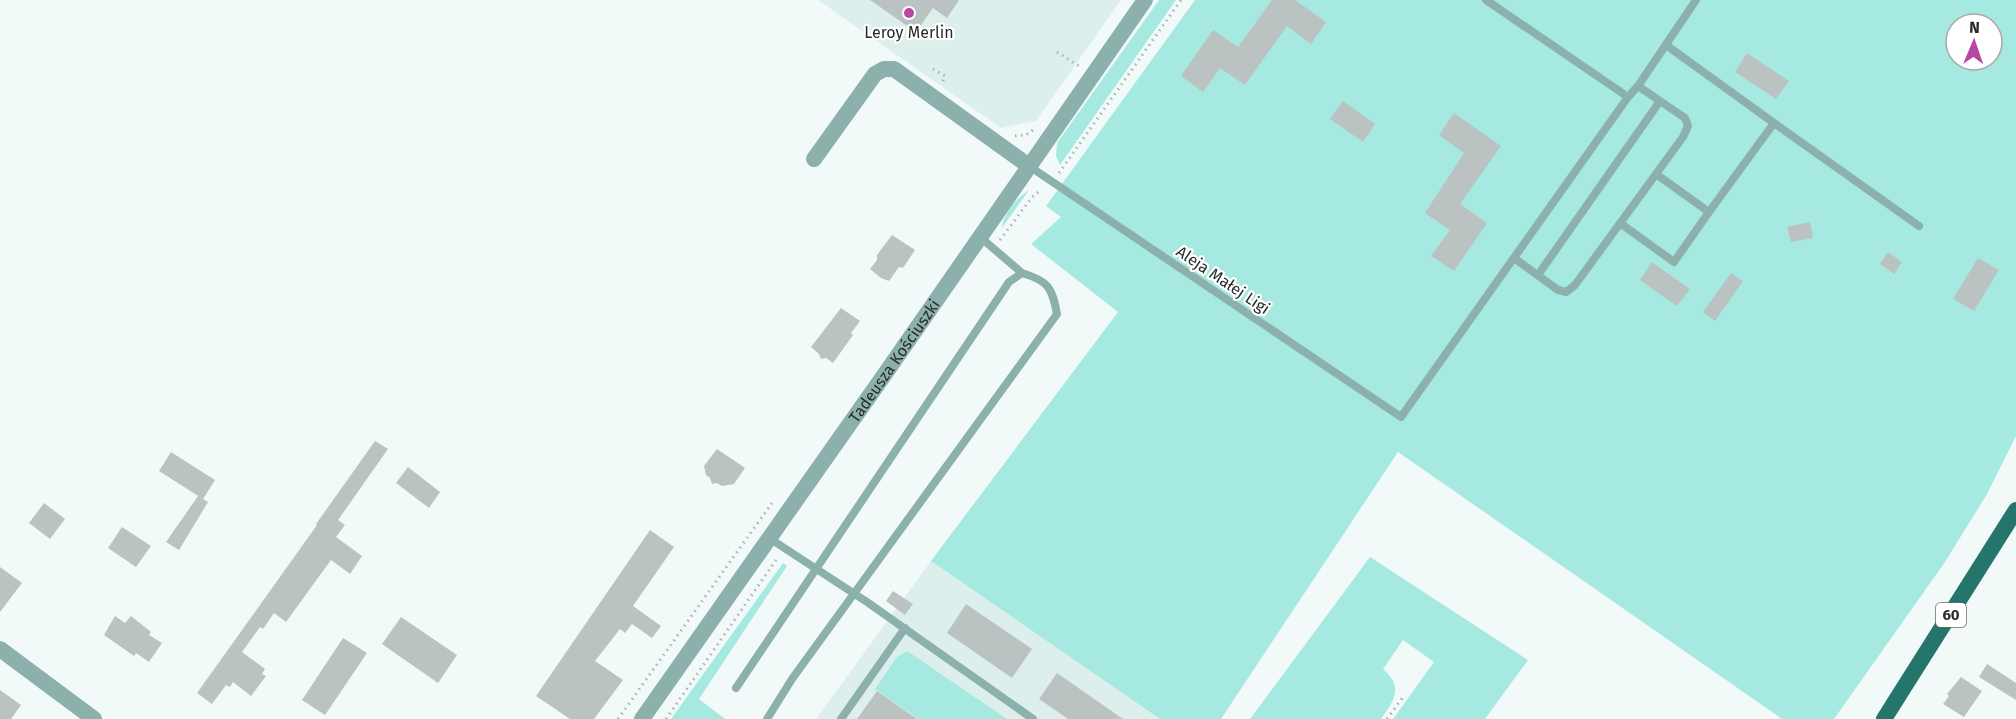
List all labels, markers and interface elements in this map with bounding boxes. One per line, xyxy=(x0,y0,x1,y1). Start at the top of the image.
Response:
marker: Leroy Merlin xyxy=(902,6,916,20)
north arrow xyxy=(1944,12,2004,72)
text: N xyxy=(1969,18,1980,37)
place label: Leroy Merlin xyxy=(864,23,954,42)
street label: Aleja Małej Ligi xyxy=(1173,242,1273,318)
street label: Tadeusza Kościuszki xyxy=(844,296,943,426)
road number: 60 xyxy=(1936,603,1966,627)

